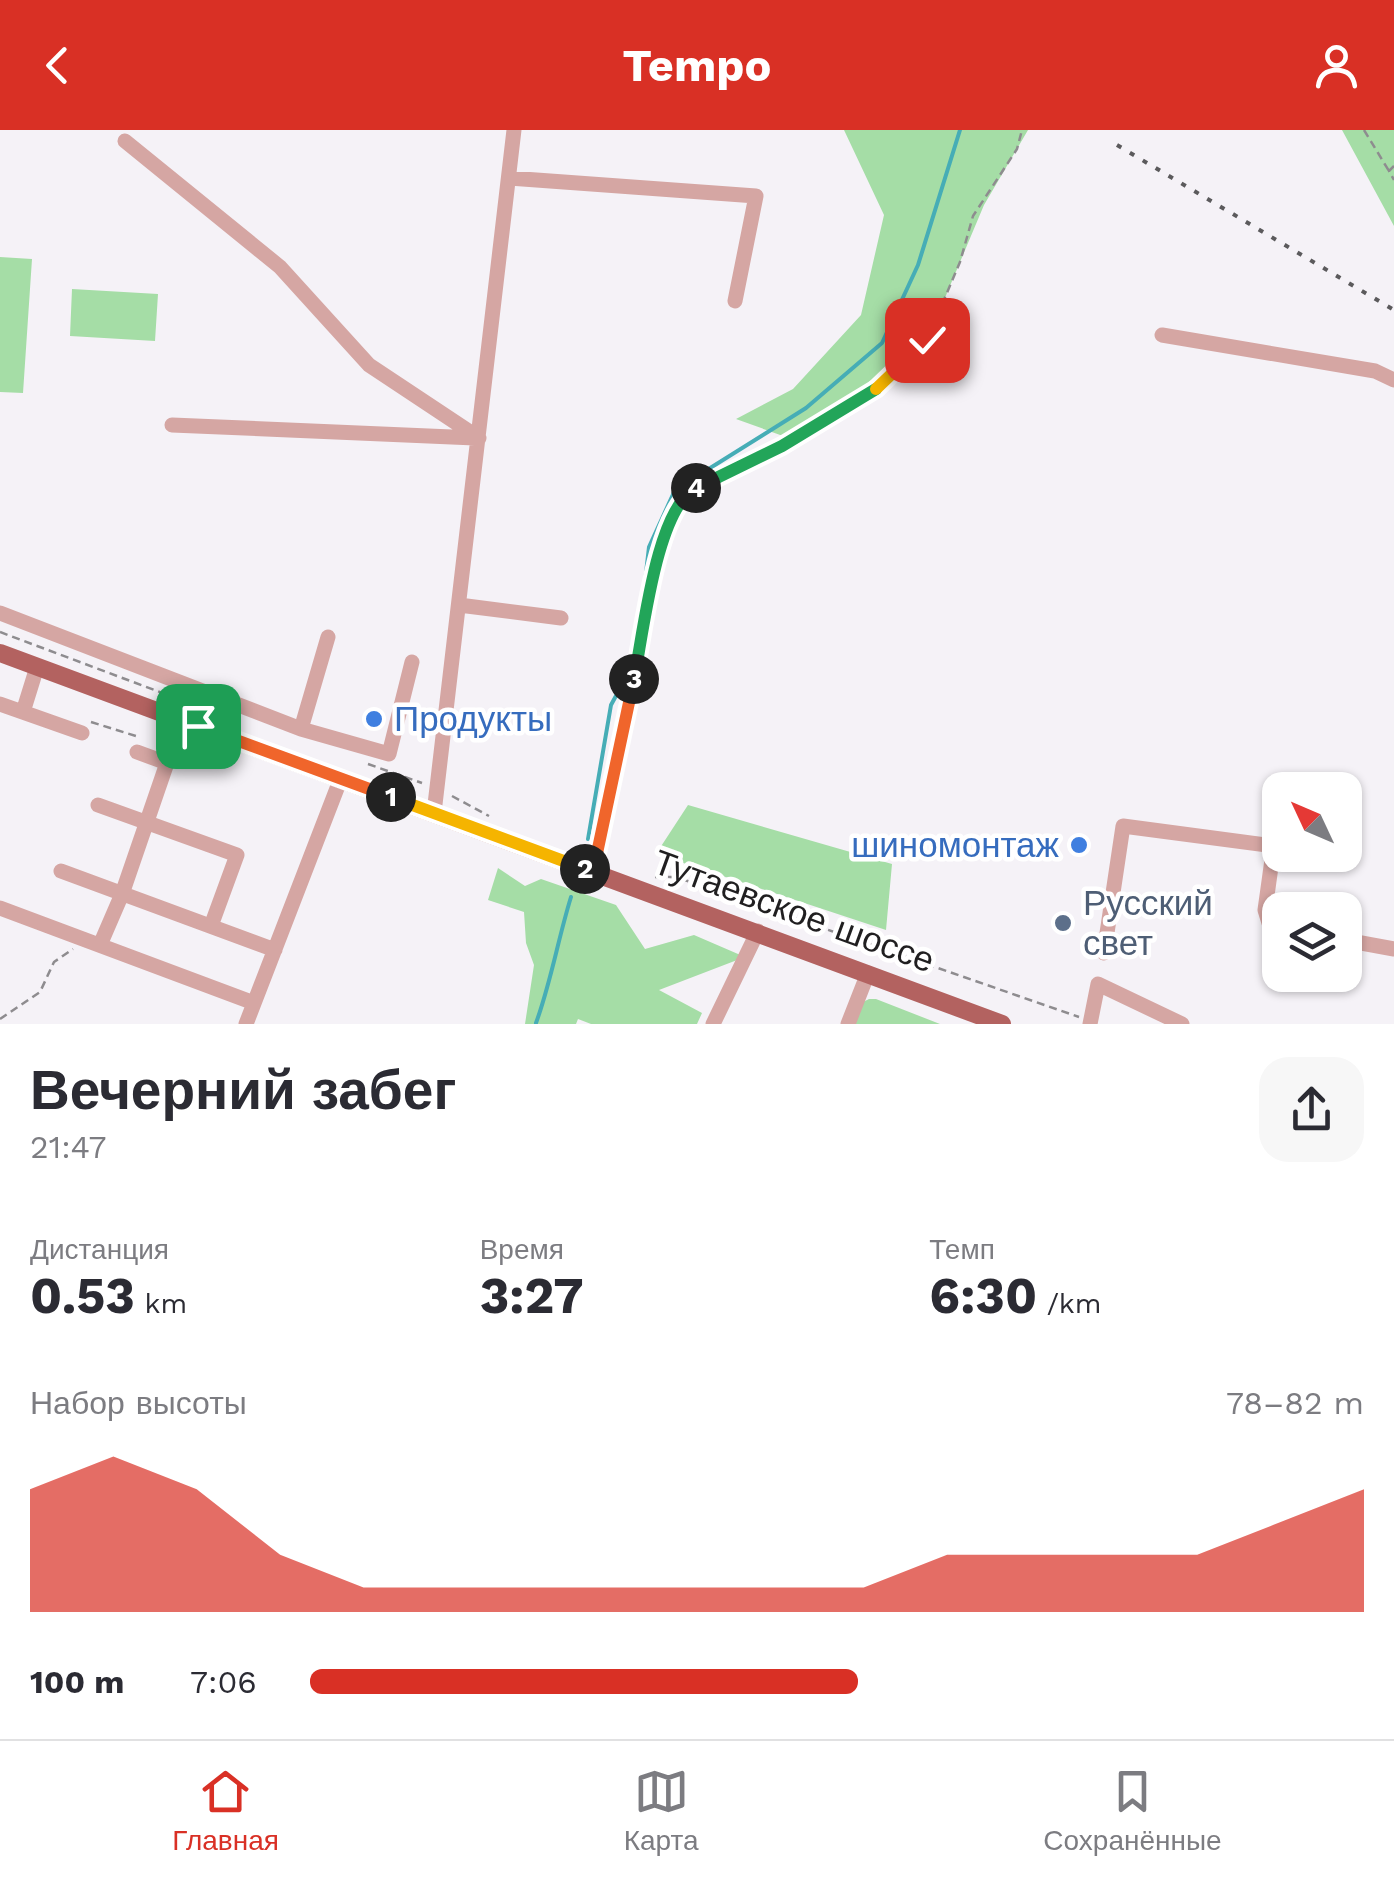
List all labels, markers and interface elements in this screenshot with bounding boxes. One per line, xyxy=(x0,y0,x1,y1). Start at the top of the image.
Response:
icon: back xyxy=(30,38,85,93)
icon: person xyxy=(1309,38,1364,93)
text: Tempo xyxy=(623,39,771,92)
pin xyxy=(885,298,970,383)
icon: check xyxy=(900,313,955,368)
pin: 4 xyxy=(671,463,721,513)
text: 4 xyxy=(687,471,705,504)
pin: 3 xyxy=(609,654,659,704)
text: 3 xyxy=(626,662,642,695)
pin xyxy=(156,684,241,769)
place label: Продукты xyxy=(394,698,552,740)
icon: arrive xyxy=(171,699,226,754)
marker: Продукты xyxy=(363,708,385,730)
pin: 1 xyxy=(366,772,416,822)
north arrow xyxy=(1262,772,1362,872)
map controls xyxy=(1262,772,1362,992)
text: 1 xyxy=(385,780,397,813)
place label: шиномонтаж xyxy=(851,824,1060,866)
marker: шиномонтаж xyxy=(1068,834,1090,856)
street label: Тутаевское шоссе xyxy=(648,841,940,981)
pin: 2 xyxy=(560,844,610,894)
text: 2 xyxy=(577,852,593,885)
place label: Русский свет xyxy=(1083,882,1213,964)
button: layers xyxy=(1262,892,1362,992)
marker: Русский свет xyxy=(1052,912,1074,934)
button: share xyxy=(1259,1057,1364,1162)
text: Вечерний забег xyxy=(30,1058,456,1122)
text: 21:47 xyxy=(30,1128,107,1166)
text: Дистанция xyxy=(30,1233,169,1266)
text: Время xyxy=(480,1233,564,1266)
text: Темп xyxy=(929,1233,995,1266)
text: 0.53 xyxy=(30,1266,135,1325)
text: 3:27 xyxy=(480,1266,584,1325)
text: 6:30 xyxy=(929,1266,1037,1325)
text: km xyxy=(135,1287,187,1320)
text: /km xyxy=(1037,1287,1101,1320)
text: Набор высоты xyxy=(30,1384,247,1422)
text: 78–82 m xyxy=(1226,1384,1364,1422)
text: 100 m xyxy=(30,1663,124,1701)
text: 7:06 xyxy=(190,1663,257,1701)
tab: Главная xyxy=(172,1764,279,1857)
tab: Карта xyxy=(624,1764,699,1857)
tab: Сохранённые xyxy=(1043,1764,1222,1857)

